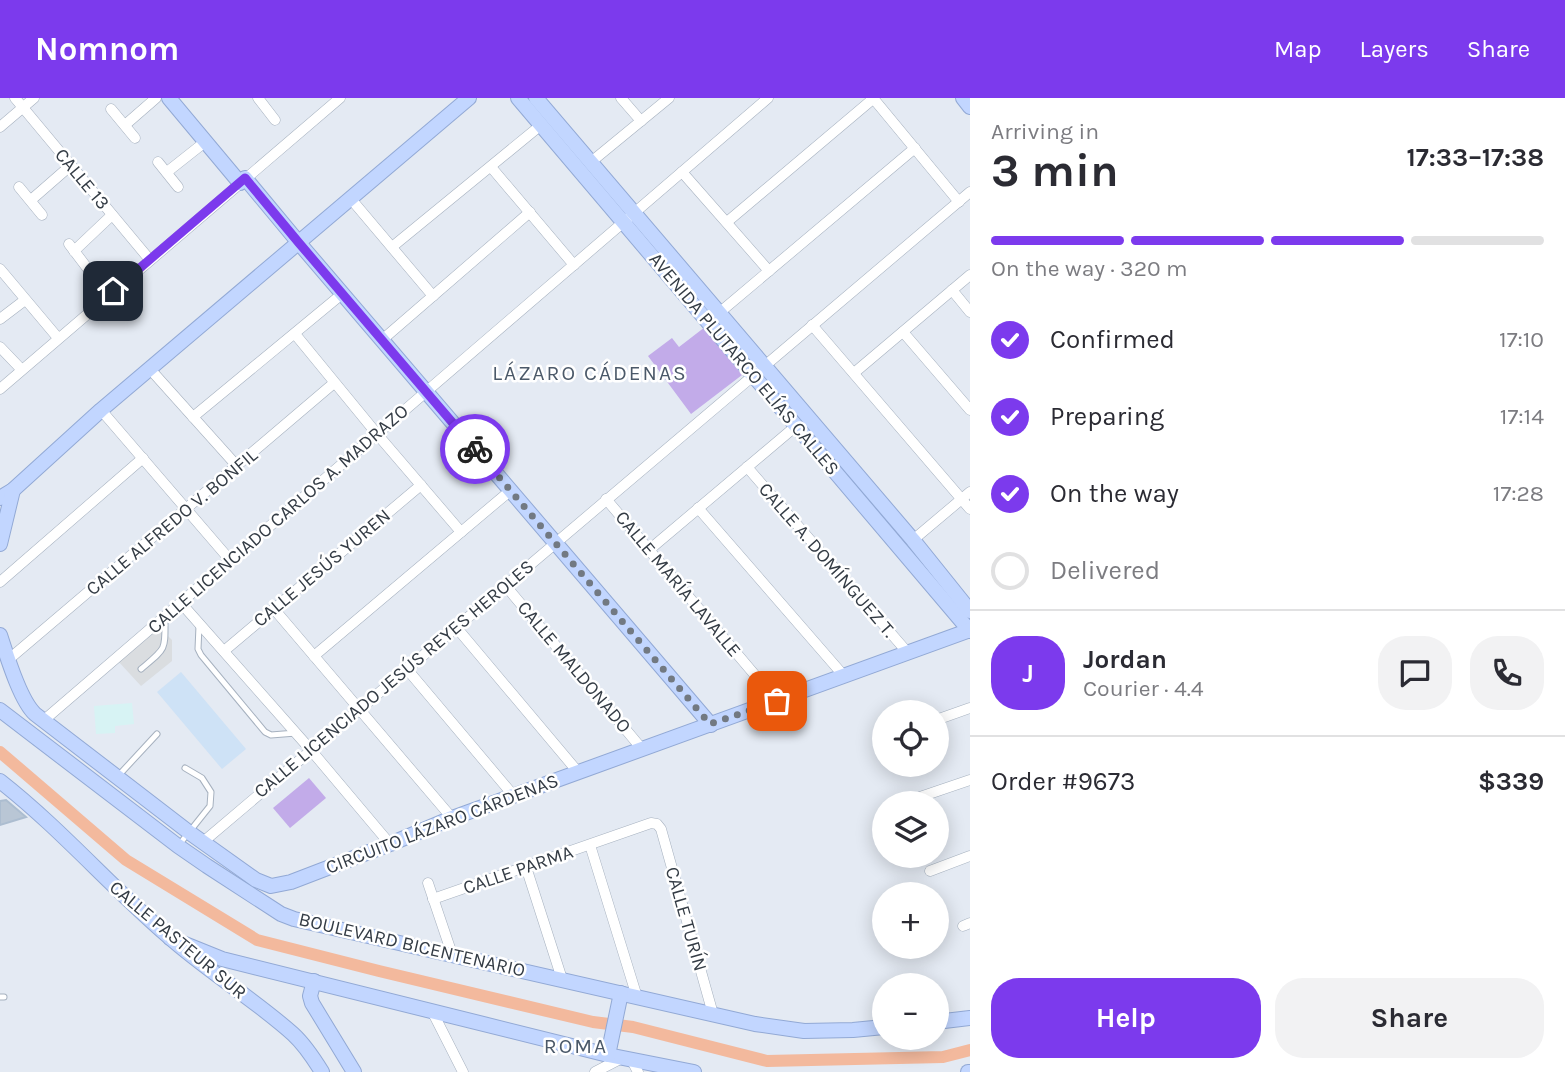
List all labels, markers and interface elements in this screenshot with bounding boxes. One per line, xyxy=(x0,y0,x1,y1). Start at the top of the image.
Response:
text: Nomnom xyxy=(35,30,179,68)
text: Map xyxy=(1274,35,1322,63)
text: Layers xyxy=(1360,35,1429,63)
text: Share xyxy=(1467,35,1530,63)
text: Arriving in xyxy=(991,118,1099,145)
text: 17:33–17:38 xyxy=(1407,142,1544,173)
street label: CALLE 13 xyxy=(50,144,114,214)
text: 3 min xyxy=(991,144,1119,198)
street label: AVENIDA PLUTARCO ELÍAS CALLES xyxy=(644,248,844,480)
text: On the way · 320 m xyxy=(991,255,1188,282)
pin xyxy=(83,261,143,321)
icon: home xyxy=(94,272,132,310)
icon: check xyxy=(991,321,1029,359)
text: Confirmed xyxy=(1050,324,1175,355)
text: 17:10 xyxy=(1499,326,1544,353)
district label: LÁZARO CÁDENAS xyxy=(492,361,688,385)
icon: check xyxy=(991,398,1029,436)
street label: CALLE LICENCIADO CARLOS A. MADRAZO xyxy=(143,400,413,638)
text: Preparing xyxy=(1050,401,1164,432)
text: 17:14 xyxy=(1500,403,1544,430)
courier xyxy=(440,414,510,484)
icon: bike xyxy=(456,430,494,468)
street label: CALLE ALFREDO V. BONFIL xyxy=(82,444,262,600)
icon: check xyxy=(991,475,1029,513)
street label: CALLE A. DOMÍNGUEZ T. xyxy=(754,478,901,642)
text: On the way xyxy=(1050,478,1179,509)
text: 17:28 xyxy=(1493,480,1544,507)
street label: CALLE JESÚS YUREN xyxy=(248,504,395,632)
street label: CALLE MARÍA LAVALLE xyxy=(611,506,746,661)
street label: CALLE LICENCIADO JESÚS REYES HEROLES xyxy=(249,555,538,803)
text: Delivered xyxy=(1050,555,1160,586)
street label: CALLE MALDONADO xyxy=(513,597,635,737)
button: chat xyxy=(1378,636,1452,710)
button: phone xyxy=(1470,636,1544,710)
text: Jordan xyxy=(1083,644,1167,675)
text: J xyxy=(1022,658,1034,689)
pin xyxy=(747,671,807,731)
text: Courier · 4.4 xyxy=(1083,675,1204,702)
icon: bag xyxy=(758,682,796,720)
map controls xyxy=(872,700,949,1050)
button: locate xyxy=(872,700,949,777)
text: Order #9673 xyxy=(991,766,1135,797)
text: $339 xyxy=(1478,766,1544,797)
street label: CIRCUITO LÁZARO CÁRDENAS xyxy=(322,768,561,879)
button: layers xyxy=(872,791,949,868)
street label: CALLE PARMA xyxy=(460,841,576,899)
street label: CALLE TURÍN xyxy=(661,864,712,974)
street label: CALLE PASTEUR SUR xyxy=(105,876,251,1004)
button: + xyxy=(872,882,949,959)
street label: BOULEVARD BICENTENARIO xyxy=(297,908,527,982)
button: − xyxy=(872,973,949,1050)
button: Help xyxy=(991,978,1261,1058)
button: Share xyxy=(1275,978,1544,1058)
district label: ROMA xyxy=(544,1034,608,1058)

